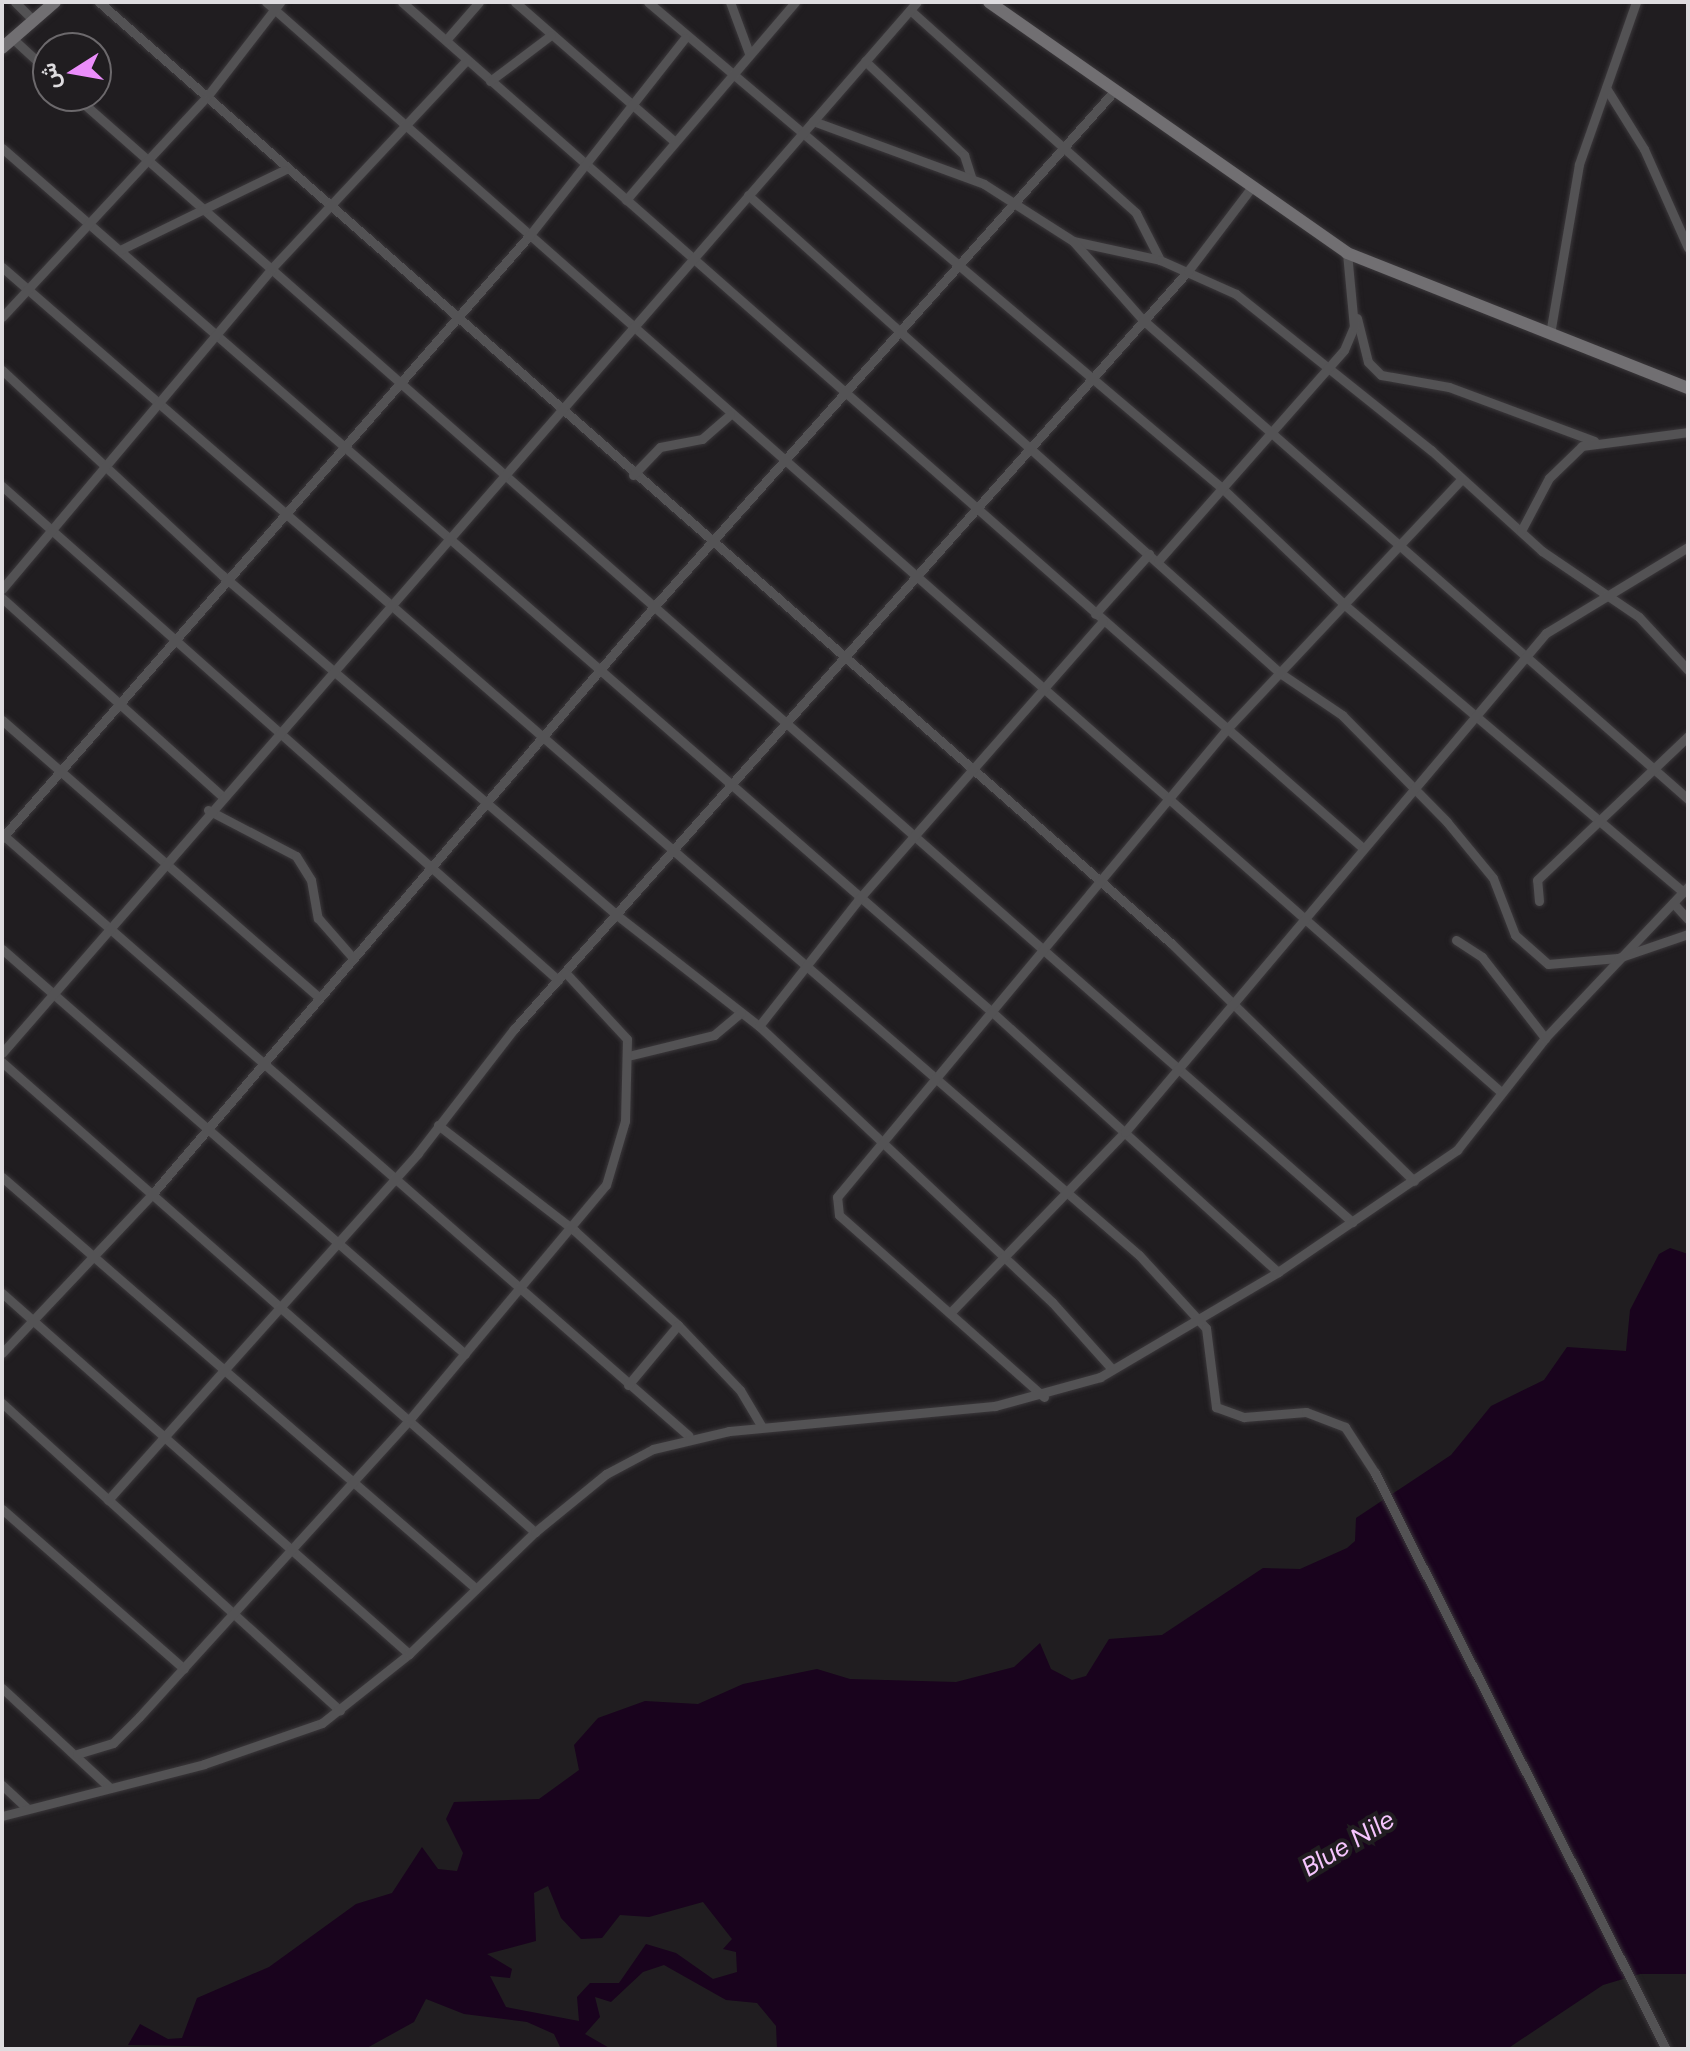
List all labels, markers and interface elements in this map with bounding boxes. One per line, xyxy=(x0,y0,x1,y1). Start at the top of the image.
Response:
north arrow xyxy=(32,32,112,112)
text: ش xyxy=(34,61,66,92)
water label: Blue Nile xyxy=(1296,1804,1400,1884)

